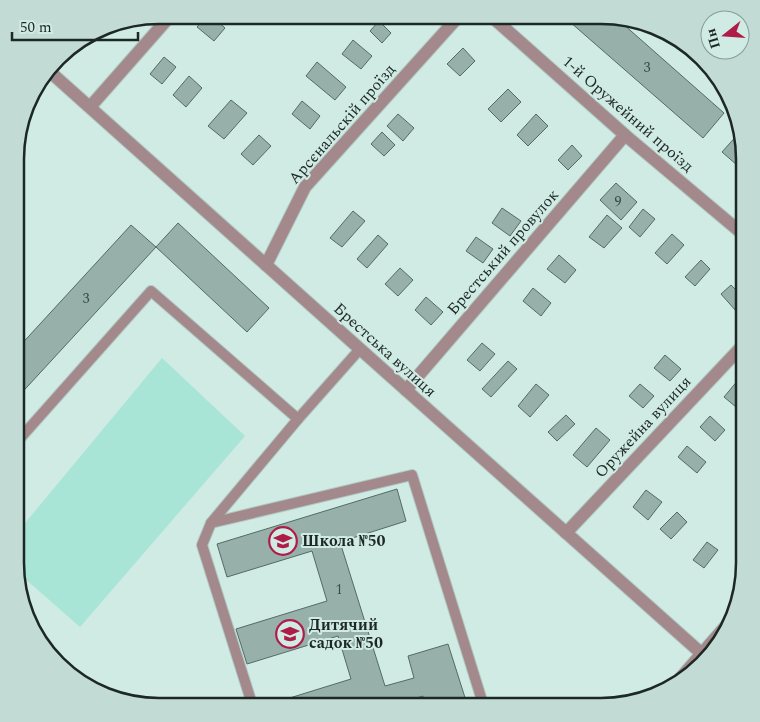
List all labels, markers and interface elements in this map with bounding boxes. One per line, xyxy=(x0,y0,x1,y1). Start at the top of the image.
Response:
scale bar xyxy=(12,10,139,42)
north arrow xyxy=(700,10,750,60)
text: 50 m xyxy=(20,16,52,39)
text: Пн xyxy=(700,26,726,51)
street label: 1-й Оружейний проїзд xyxy=(557,50,699,178)
house number: 3 xyxy=(644,57,651,78)
street label: Арсєнальскій проїзд xyxy=(283,58,401,190)
street label: Брестський провулок xyxy=(441,184,565,320)
house number: 9 xyxy=(615,191,622,212)
house number: 3 xyxy=(83,288,90,309)
street label: Брестська вулиця xyxy=(328,297,442,403)
street label: Оружейна вулиця xyxy=(589,370,697,484)
school or university icon: Школа №50 xyxy=(268,526,298,556)
place label: Школа №50 xyxy=(302,529,386,553)
house number: 1 xyxy=(336,579,343,600)
place label: Дитячий садок №50 xyxy=(309,613,383,655)
school or university icon: Дитячий садок №50 xyxy=(275,619,305,649)

